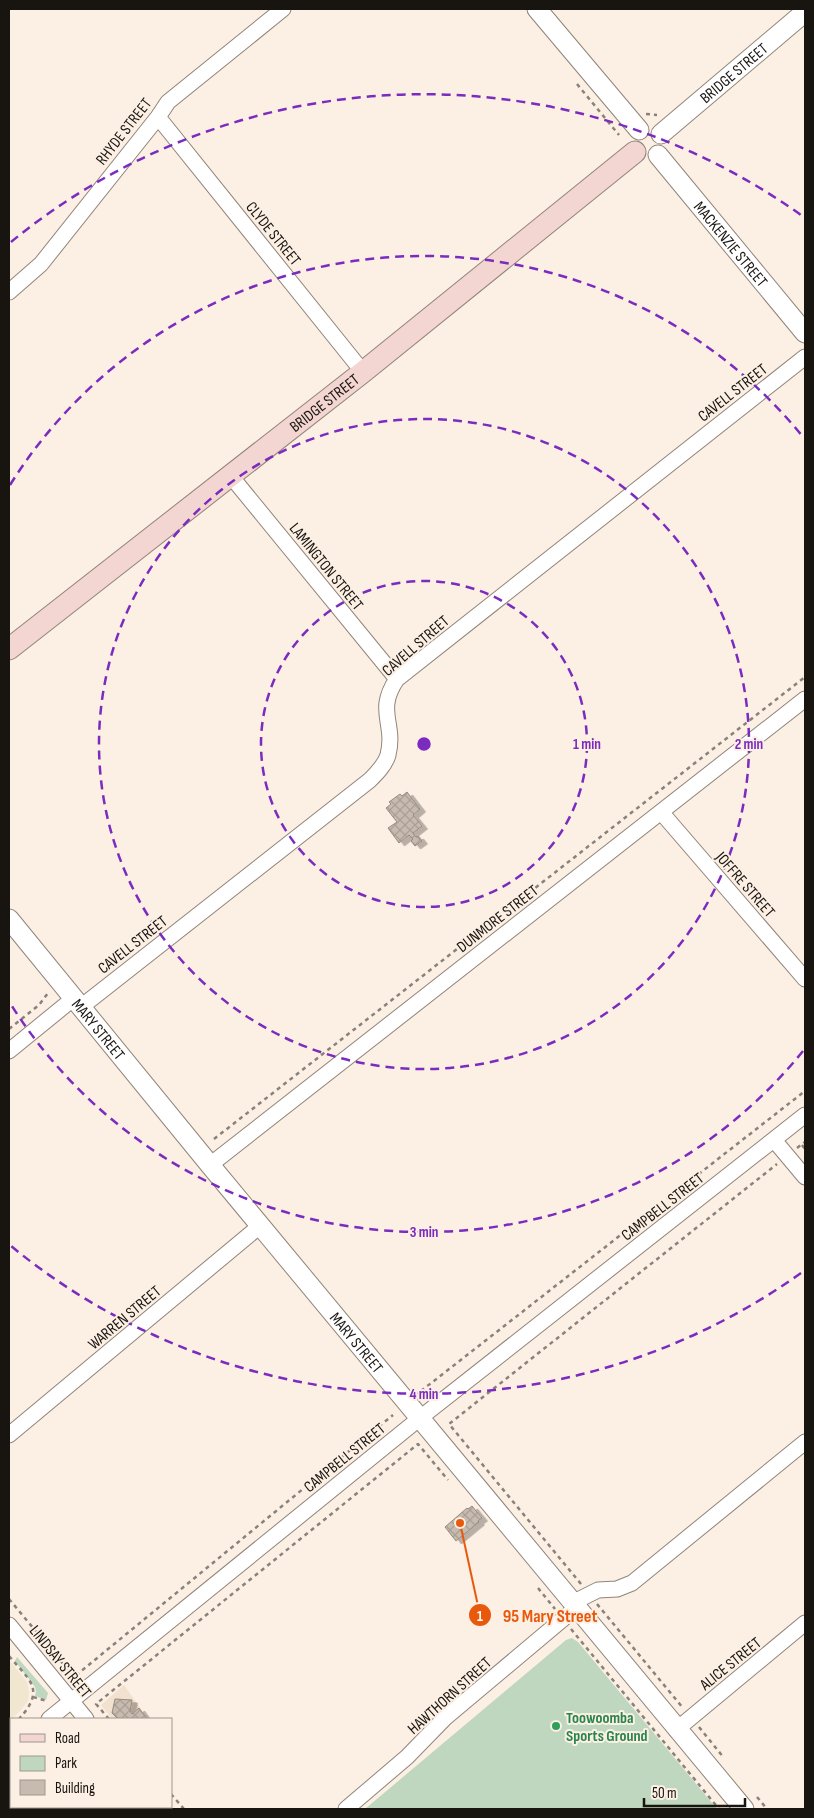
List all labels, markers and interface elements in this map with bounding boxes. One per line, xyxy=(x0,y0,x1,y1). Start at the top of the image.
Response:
street label: BRIDGE STREET xyxy=(697,39,773,108)
street label: RHYDE STREET xyxy=(92,94,156,169)
street label: CLYDE STREET xyxy=(241,198,305,270)
street label: MACKENZIE STREET xyxy=(689,198,771,292)
street label: CAVELL STREET xyxy=(695,360,772,426)
street label: BRIDGE STREET xyxy=(286,370,364,437)
street label: LAMINGTON STREET xyxy=(285,519,367,615)
street label: CAVELL STREET xyxy=(379,612,454,680)
centre of rings xyxy=(415,735,433,753)
text: 1 min xyxy=(573,735,601,754)
text: 2 min xyxy=(735,735,763,754)
street label: JOFFRE STREET xyxy=(711,848,779,922)
street label: DUNMORE STREET xyxy=(453,881,543,957)
street label: CAVELL STREET xyxy=(95,912,172,978)
street label: MARY STREET xyxy=(67,996,128,1065)
street label: CAMPBELL STREET xyxy=(618,1169,708,1245)
text: 3 min xyxy=(410,1223,438,1242)
street label: WARREN STREET xyxy=(85,1282,166,1354)
street label: MARY STREET xyxy=(325,1309,387,1378)
text: 4 min xyxy=(410,1385,438,1404)
street label: CAMPBELL STREET xyxy=(300,1419,390,1497)
callout: 95 Mary Street xyxy=(467,1599,607,1632)
text: 95 Mary Street xyxy=(503,1606,597,1627)
text: 1 xyxy=(477,1607,483,1626)
street label: LINDSAY STREET xyxy=(25,1622,95,1702)
street label: ALICE STREET xyxy=(696,1633,766,1695)
street label: HAWTHORN STREET xyxy=(404,1653,496,1739)
place label: Toowoomba Sports Ground xyxy=(566,1709,648,1746)
legend xyxy=(10,1718,172,1808)
marker: Toowoomba Sports Ground xyxy=(550,1720,562,1732)
text: Road xyxy=(55,1729,80,1748)
text: Park xyxy=(55,1754,77,1773)
scale bar xyxy=(644,1776,745,1808)
text: Building xyxy=(55,1779,95,1798)
text: 50 m xyxy=(652,1784,677,1803)

